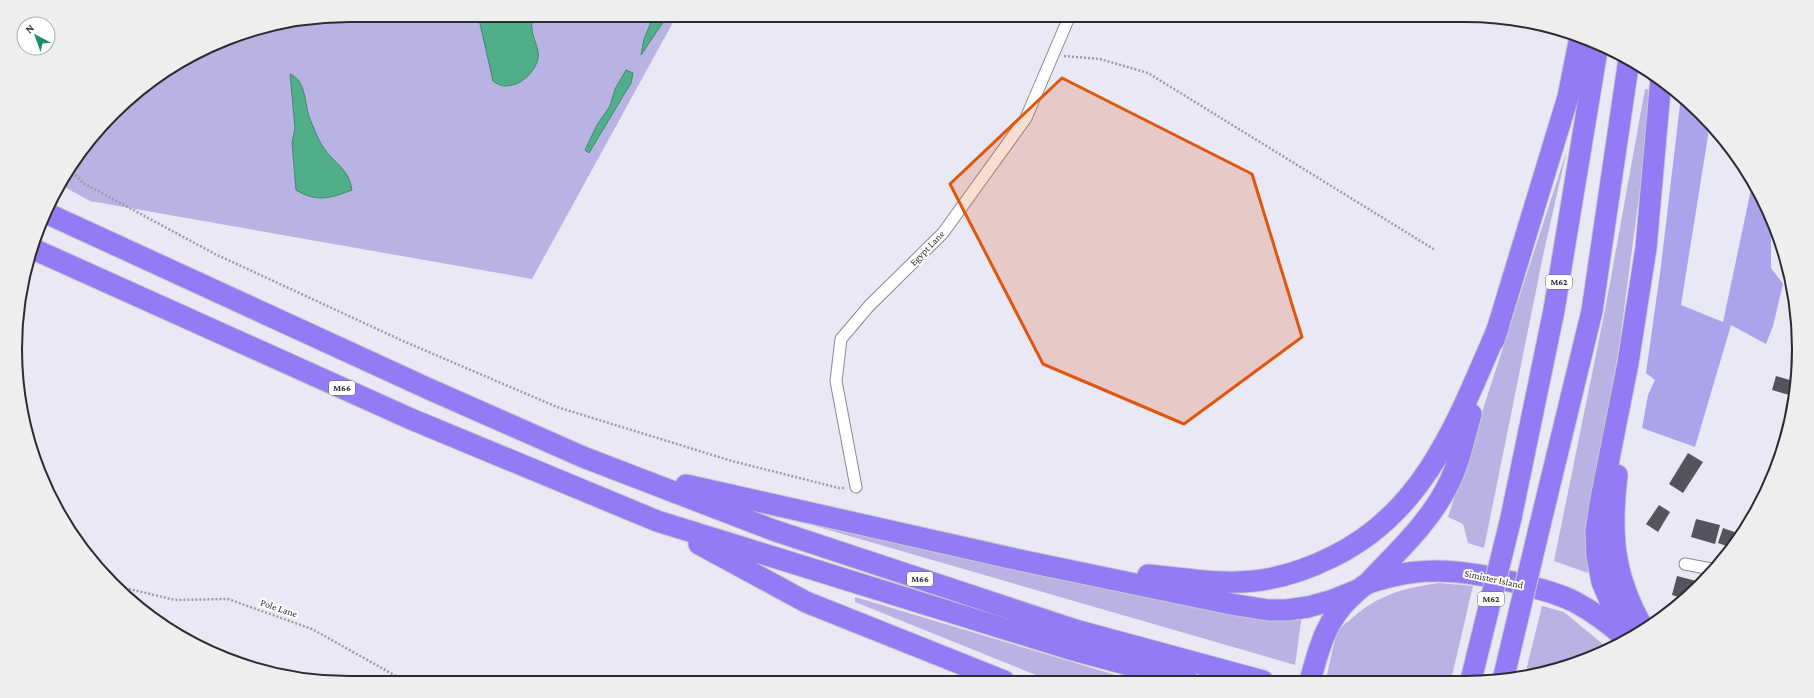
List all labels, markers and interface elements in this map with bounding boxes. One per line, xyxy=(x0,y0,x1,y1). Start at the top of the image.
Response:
north arrow xyxy=(16,16,56,56)
text: N xyxy=(23,21,37,35)
street label: Egypt Lane xyxy=(908,228,947,268)
road number: M62 xyxy=(1546,275,1572,289)
road number: M66 xyxy=(329,381,355,395)
street label: Simister Island xyxy=(1464,567,1525,591)
road number: M66 xyxy=(907,572,933,586)
road number: M62 xyxy=(1478,592,1504,606)
street label: Pole Lane xyxy=(259,597,299,620)

